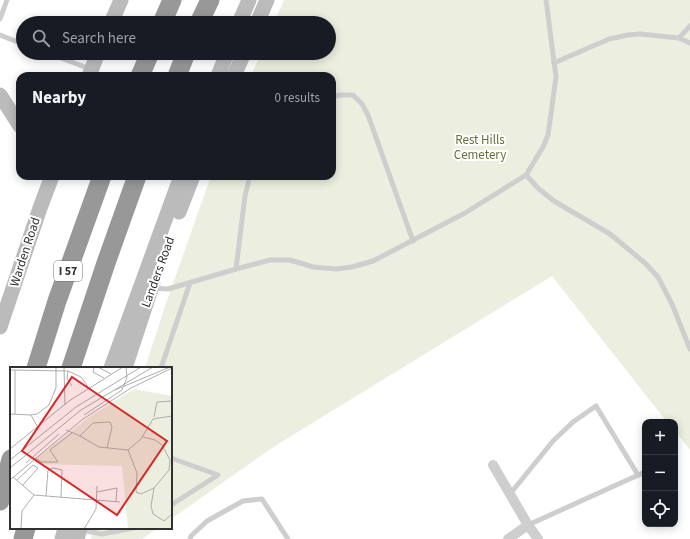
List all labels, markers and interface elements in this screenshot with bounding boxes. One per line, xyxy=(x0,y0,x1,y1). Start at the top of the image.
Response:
search box xyxy=(16,16,336,60)
icon: search xyxy=(30,27,52,49)
text: Search here xyxy=(62,28,136,49)
text: Nearby xyxy=(32,86,86,110)
text: 0 results xyxy=(275,89,320,107)
park label: Rest Hills Cemetery xyxy=(454,131,506,164)
street label: Warden Road xyxy=(5,215,45,289)
street label: Landers Road xyxy=(137,234,179,310)
road number: I 57 xyxy=(54,261,82,281)
inset map xyxy=(10,367,172,529)
map controls xyxy=(642,419,678,527)
button: + xyxy=(642,419,678,455)
button: − xyxy=(642,455,678,491)
button: locate xyxy=(642,491,678,527)

